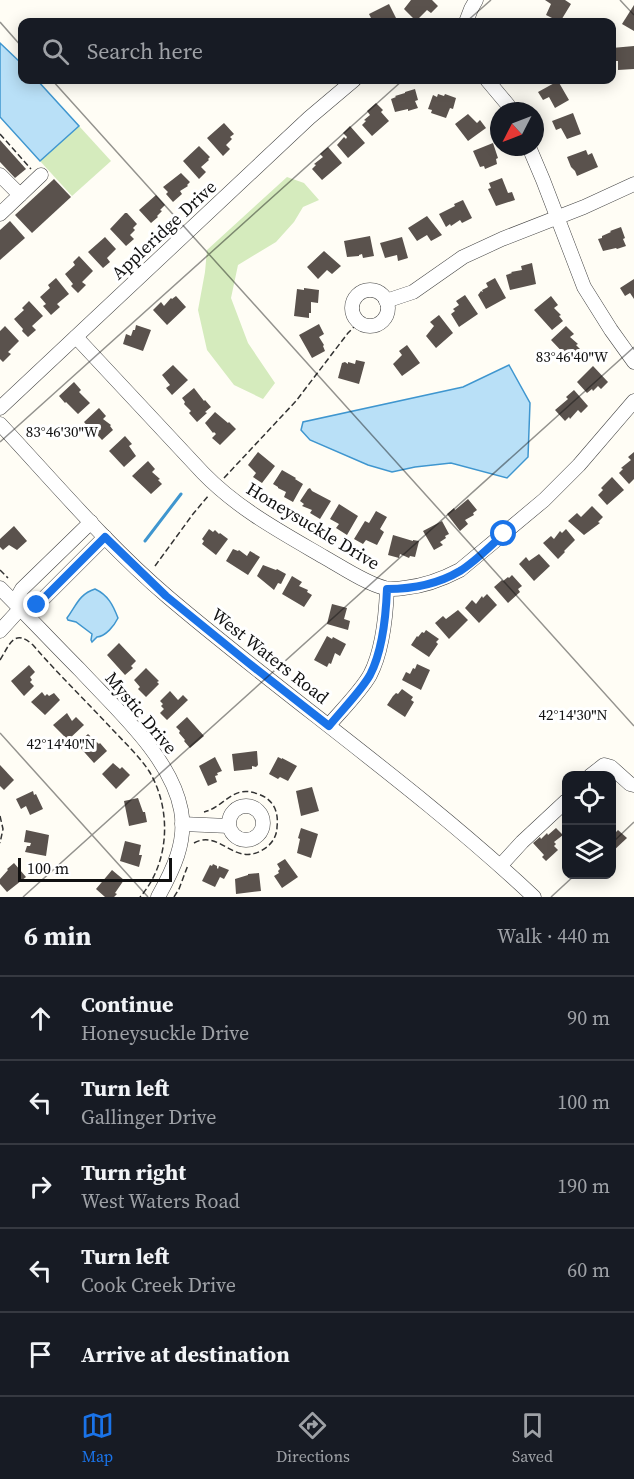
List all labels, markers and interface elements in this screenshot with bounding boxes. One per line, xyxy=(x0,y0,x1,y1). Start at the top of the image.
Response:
search box xyxy=(18,18,616,84)
icon: search xyxy=(39,35,72,68)
text: Search here xyxy=(87,36,203,66)
north arrow xyxy=(490,102,544,156)
street label: Appleridge Drive xyxy=(106,174,222,285)
text: 83°46'40"W xyxy=(536,346,609,367)
text: 83°46'30"W xyxy=(26,421,99,442)
street label: Honeysuckle Drive xyxy=(242,476,385,575)
route start xyxy=(490,520,516,546)
route end xyxy=(23,591,49,617)
street label: West Waters Road xyxy=(206,602,334,709)
street label: Mystic Drive xyxy=(100,666,183,759)
text: 42°14'30"N xyxy=(538,704,608,725)
text: 42°14'40"N xyxy=(26,733,96,754)
map controls xyxy=(562,771,616,879)
button: locate xyxy=(562,771,616,825)
button: layers xyxy=(562,825,616,879)
scale bar xyxy=(18,855,172,882)
text: 100 m xyxy=(27,857,69,879)
text: 6 min xyxy=(24,918,91,954)
text: Walk · 440 m xyxy=(497,922,610,950)
text: Continue xyxy=(81,989,174,1019)
icon: ahead xyxy=(24,1002,57,1035)
text: 90 m xyxy=(567,1004,610,1032)
text: Honeysuckle Drive xyxy=(81,1019,249,1047)
text: Turn left xyxy=(81,1073,169,1103)
icon: left xyxy=(24,1086,57,1119)
text: 100 m xyxy=(557,1088,610,1116)
text: Gallinger Drive xyxy=(81,1103,217,1131)
text: Turn right xyxy=(81,1157,186,1187)
icon: right xyxy=(24,1170,57,1203)
text: 190 m xyxy=(557,1172,610,1200)
text: West Waters Road xyxy=(81,1187,240,1215)
text: Turn left xyxy=(81,1241,169,1271)
icon: left xyxy=(24,1254,57,1287)
text: 60 m xyxy=(567,1256,610,1284)
text: Cook Creek Drive xyxy=(81,1271,236,1299)
icon: arrive xyxy=(24,1338,57,1371)
text: Arrive at destination xyxy=(81,1339,290,1369)
tab: Map xyxy=(81,1409,114,1467)
tab: Directions xyxy=(276,1409,350,1467)
tab: Saved xyxy=(512,1409,553,1467)

